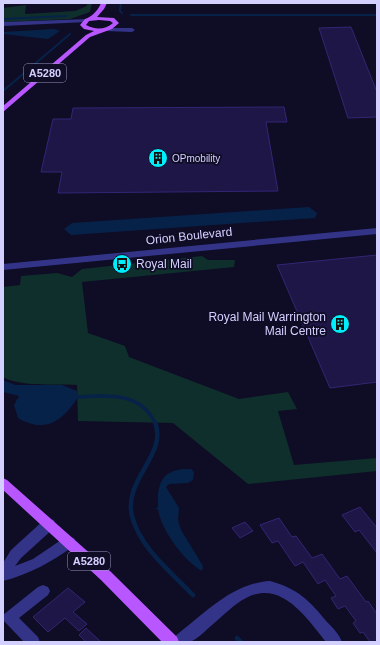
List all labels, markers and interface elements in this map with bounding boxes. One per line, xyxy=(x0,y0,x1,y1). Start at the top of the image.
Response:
road number: A5280 xyxy=(24,64,66,82)
building icon: OPmobility xyxy=(147,147,169,169)
place label: OPmobility xyxy=(172,153,220,164)
street label: Orion Boulevard xyxy=(145,225,233,247)
bus stop icon: Royal Mail xyxy=(111,253,133,275)
place label: Royal Mail xyxy=(136,257,192,271)
place label: Royal Mail Warrington Mail Centre xyxy=(208,310,326,338)
building icon: Royal Mail Warrington Mail Centre xyxy=(329,313,351,335)
road number: A5280 xyxy=(68,552,110,570)

